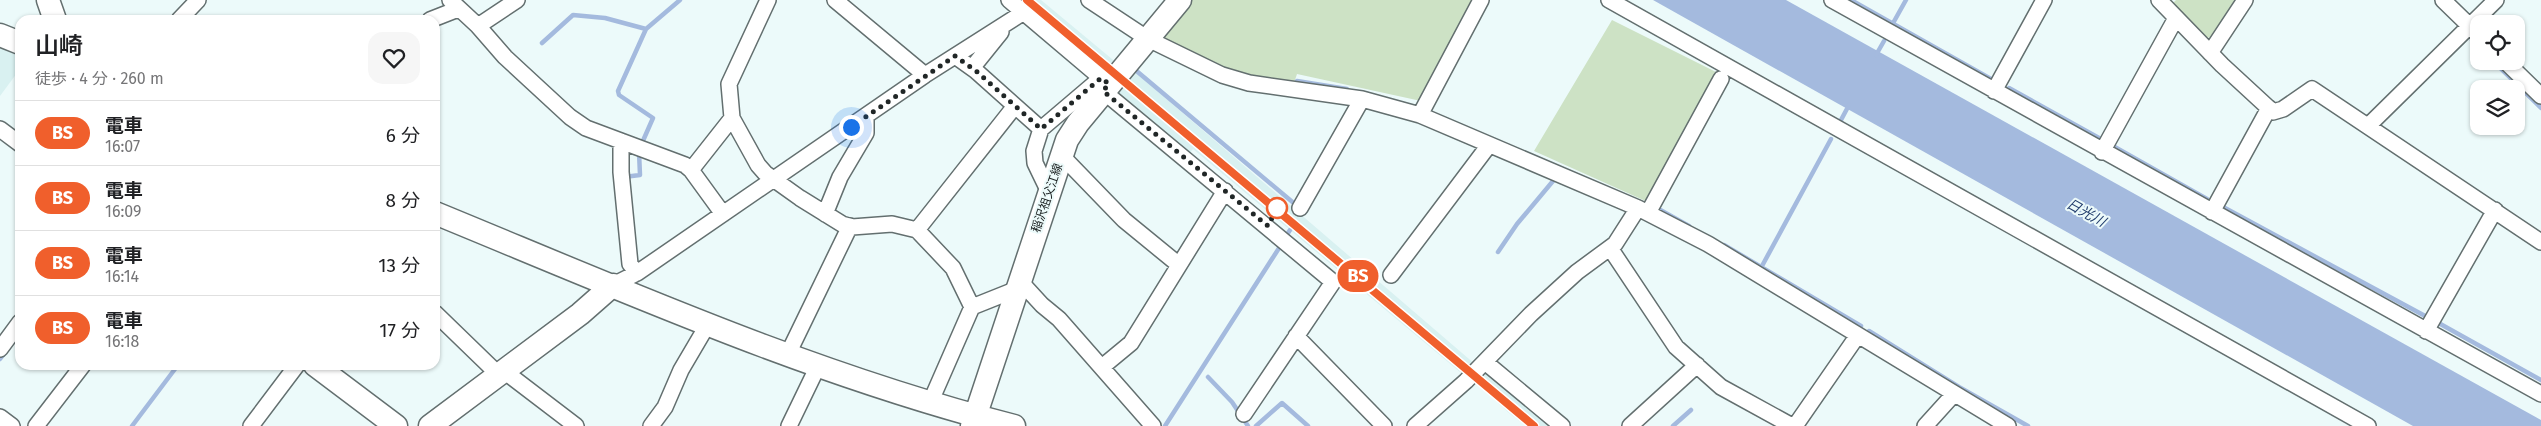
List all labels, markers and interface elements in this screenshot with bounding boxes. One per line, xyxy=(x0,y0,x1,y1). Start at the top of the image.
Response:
map controls xyxy=(2470,15,2525,135)
button: locate xyxy=(2470,15,2525,70)
text: 山崎 xyxy=(35,32,83,60)
button: heart xyxy=(368,32,420,84)
text: 徒歩 · 4 分 · 260 m xyxy=(35,69,164,88)
button: layers xyxy=(2470,80,2525,135)
text: 電車 xyxy=(105,114,143,137)
your location xyxy=(839,115,864,140)
text: BS xyxy=(52,122,73,144)
text: 6 分 xyxy=(386,124,420,147)
text: 16:07 xyxy=(105,137,140,156)
street label: 稲沢祖父江線 xyxy=(1029,162,1065,234)
text: 電車 xyxy=(105,179,143,202)
text: BS xyxy=(52,187,73,209)
text: 8 分 xyxy=(385,189,420,212)
water label: 日光川 xyxy=(2064,195,2110,232)
unlabelled marker xyxy=(1266,197,1288,219)
text: 16:09 xyxy=(105,202,141,221)
text: 電車 xyxy=(105,244,143,267)
text: BS xyxy=(52,252,73,274)
text: 13 分 xyxy=(378,254,420,277)
line badge: BS xyxy=(1336,260,1380,292)
text: BS xyxy=(1347,265,1369,287)
text: 16:14 xyxy=(105,267,139,286)
text: 電車 xyxy=(105,309,143,332)
text: BS xyxy=(52,317,73,339)
text: 17 分 xyxy=(379,319,420,342)
text: 16:18 xyxy=(105,332,139,351)

